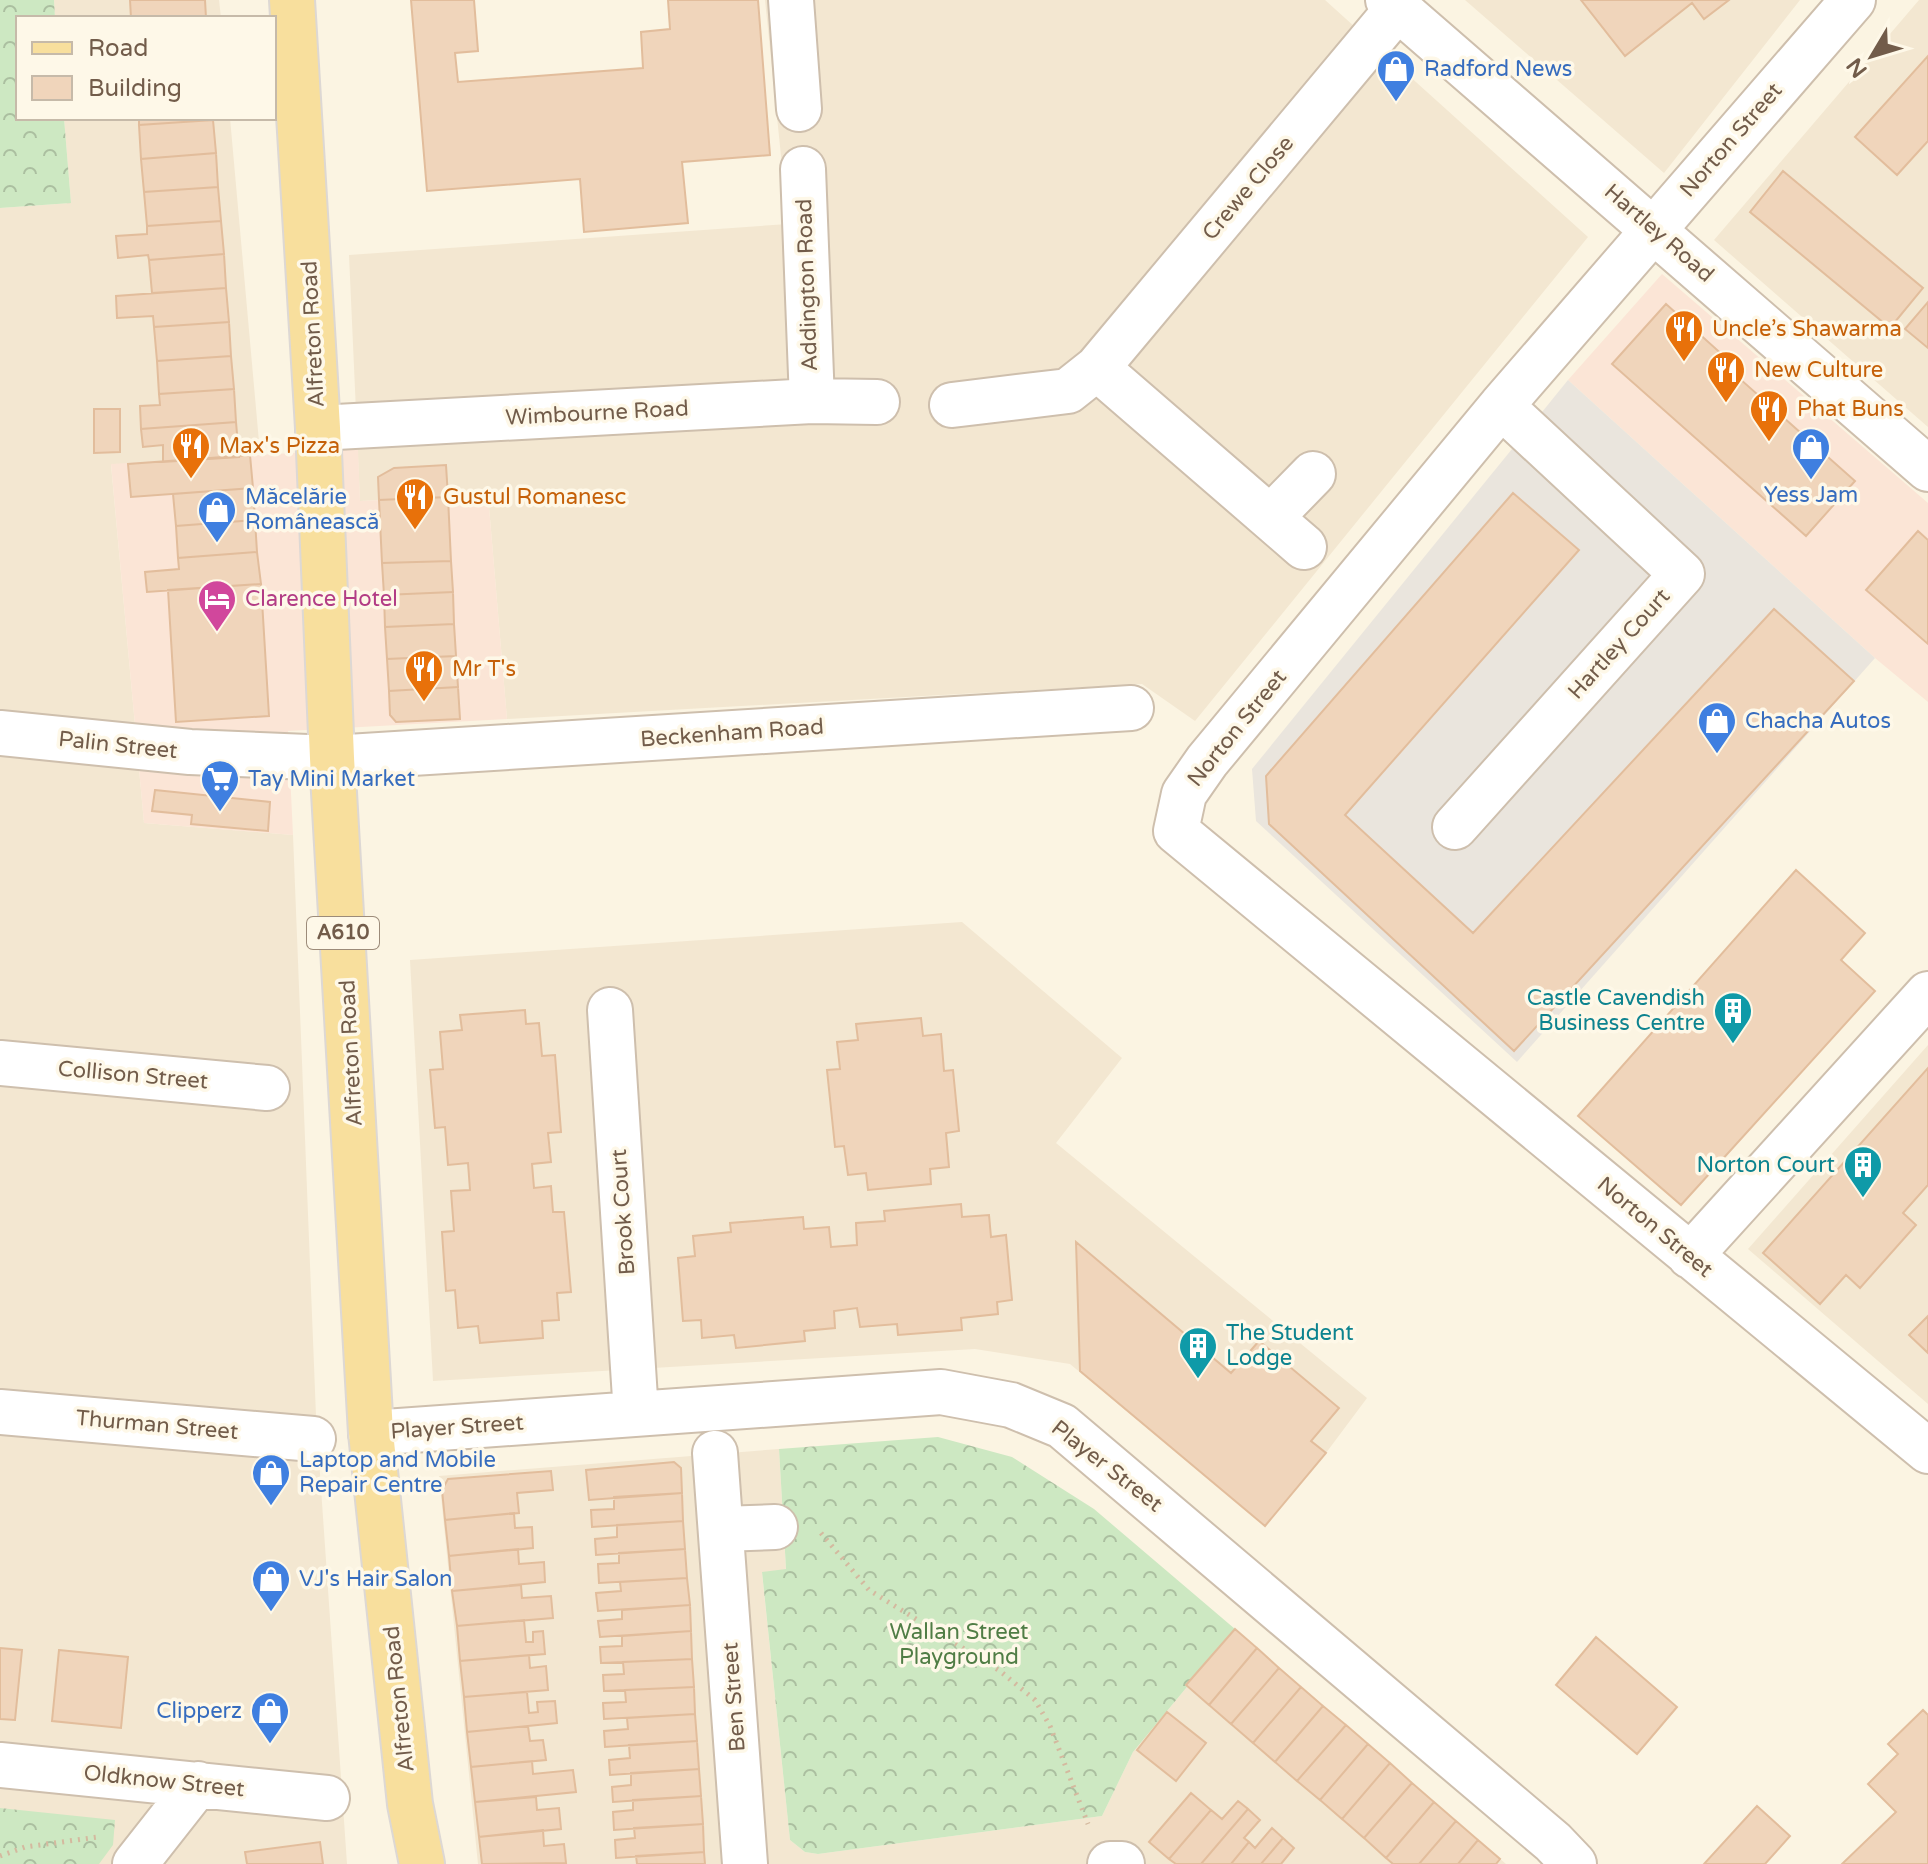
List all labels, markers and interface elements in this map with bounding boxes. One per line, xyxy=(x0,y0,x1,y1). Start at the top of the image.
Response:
legend xyxy=(16,16,276,120)
north arrow xyxy=(1832,16,1912,96)
text: Road xyxy=(88,34,148,63)
shop icon: Radford News xyxy=(1375,48,1417,103)
text: N xyxy=(1841,53,1873,83)
place label: Radford News xyxy=(1424,56,1572,82)
text: Building xyxy=(88,74,182,103)
street label: Norton Street xyxy=(1674,78,1788,202)
street label: Crewe Close xyxy=(1197,131,1299,245)
street label: Hartley Road xyxy=(1599,178,1719,288)
street label: Addington Road xyxy=(791,198,823,372)
street label: Alfreton Road xyxy=(296,260,330,408)
restaurant icon: Uncle’s Shawarma xyxy=(1663,308,1705,363)
place label: Uncle’s Shawarma xyxy=(1712,316,1902,342)
restaurant icon: New Culture xyxy=(1705,349,1747,404)
place label: New Culture xyxy=(1754,357,1883,383)
restaurant icon: Phat Buns xyxy=(1748,388,1790,443)
street label: Wimbourne Road xyxy=(505,395,689,431)
place label: Phat Buns xyxy=(1797,396,1904,422)
restaurant icon: Max's Pizza xyxy=(170,425,212,480)
shop icon: Yess Jam xyxy=(1790,426,1832,481)
place label: Max's Pizza xyxy=(219,433,340,459)
restaurant icon: Gustul Romanesc xyxy=(394,476,436,531)
place label: Yess Jam xyxy=(1764,482,1858,508)
place label: Măcelărie Românească xyxy=(245,484,379,535)
place label: Gustul Romanesc xyxy=(443,484,626,510)
shop icon: Măcelărie Românească xyxy=(196,489,238,544)
hotel icon: Clarence Hotel xyxy=(196,578,238,633)
street label: Hartley Court xyxy=(1563,583,1675,705)
place label: Clarence Hotel xyxy=(245,586,398,612)
restaurant icon: Mr T's xyxy=(403,648,445,703)
place label: Mr T's xyxy=(452,656,516,682)
street label: Norton Street xyxy=(1182,664,1292,792)
shop icon: Chacha Autos xyxy=(1696,700,1738,755)
place label: Chacha Autos xyxy=(1745,708,1891,734)
street label: Beckenham Road xyxy=(639,714,825,752)
street label: Palin Street xyxy=(57,726,179,764)
supermarket icon: Tay Mini Market xyxy=(199,758,241,813)
place label: Tay Mini Market xyxy=(248,766,415,792)
road number: A610 xyxy=(307,917,379,949)
street label: Alfreton Road xyxy=(334,979,368,1127)
place label: Castle Cavendish Business Centre xyxy=(1527,985,1705,1036)
building icon: Castle Cavendish Business Centre xyxy=(1712,990,1754,1045)
street label: Collison Street xyxy=(57,1055,209,1095)
building icon: Norton Court xyxy=(1842,1144,1884,1199)
street label: Brook Court xyxy=(606,1148,640,1276)
place label: Norton Court xyxy=(1697,1152,1835,1178)
street label: Norton Street xyxy=(1592,1171,1718,1283)
place label: The Student Lodge xyxy=(1226,1320,1354,1371)
building icon: The Student Lodge xyxy=(1177,1325,1219,1380)
street label: Thurman Street xyxy=(75,1405,239,1445)
street label: Player Street xyxy=(390,1409,524,1445)
street label: Player Street xyxy=(1046,1415,1168,1517)
place label: Laptop and Mobile Repair Centre xyxy=(299,1447,496,1498)
shop icon: Laptop and Mobile Repair Centre xyxy=(250,1452,292,1507)
shop icon: VJ's Hair Salon xyxy=(250,1558,292,1613)
place label: VJ's Hair Salon xyxy=(299,1566,452,1592)
park label: Wallan Street Playground xyxy=(889,1619,1029,1670)
street label: Alfreton Road xyxy=(378,1625,420,1773)
street label: Ben Street xyxy=(717,1641,751,1753)
shop icon: Clipperz xyxy=(249,1690,291,1745)
place label: Clipperz xyxy=(156,1698,242,1724)
street label: Oldknow Street xyxy=(82,1760,246,1802)

